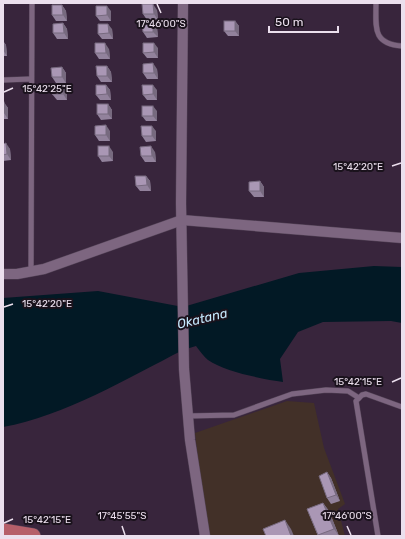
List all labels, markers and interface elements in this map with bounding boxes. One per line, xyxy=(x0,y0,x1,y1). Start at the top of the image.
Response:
scale bar xyxy=(269,8,338,34)
text: 50 m xyxy=(275,15,303,29)
text: 17°46'00"S xyxy=(136,18,186,30)
text: 15°42'25"E xyxy=(22,83,72,95)
text: 15°42'20"E xyxy=(333,161,383,173)
text: 15°42'20"E xyxy=(22,298,72,310)
water label: Okatana xyxy=(175,305,229,332)
text: 15°42'15"E xyxy=(334,376,382,388)
text: 17°45'55"S xyxy=(97,510,147,522)
text: 17°46'00"S xyxy=(322,510,372,522)
text: 15°42'15"E xyxy=(23,514,71,526)

